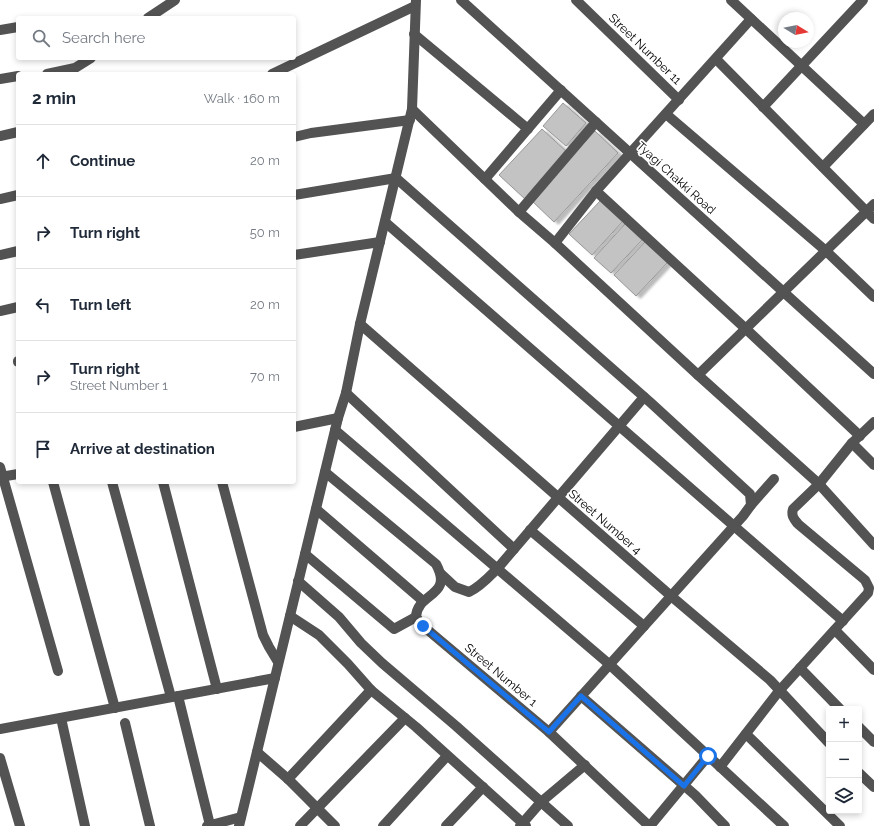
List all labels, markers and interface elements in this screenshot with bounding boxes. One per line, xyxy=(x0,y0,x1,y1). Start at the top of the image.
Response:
street label: Street Number 11 xyxy=(606,11,684,87)
north arrow xyxy=(778,12,814,48)
search box xyxy=(16,16,296,60)
icon: search xyxy=(30,27,52,49)
text: Search here xyxy=(62,29,145,47)
text: 2 min xyxy=(32,88,76,108)
text: Walk · 160 m xyxy=(204,91,280,106)
street label: Tyagi Chakki Road xyxy=(634,139,718,217)
icon: ahead xyxy=(32,150,54,172)
text: Continue xyxy=(70,152,135,170)
text: 20 m xyxy=(250,153,280,168)
icon: right xyxy=(32,222,54,244)
text: Turn right xyxy=(70,224,140,242)
text: 50 m xyxy=(250,225,280,240)
icon: left xyxy=(32,294,54,316)
text: Turn left xyxy=(70,296,131,314)
text: 20 m xyxy=(250,297,280,312)
text: Turn right xyxy=(70,360,140,378)
icon: right xyxy=(32,366,54,388)
text: 70 m xyxy=(250,369,280,384)
text: Street Number 1 xyxy=(70,378,168,393)
icon: arrive xyxy=(32,438,54,460)
text: Arrive at destination xyxy=(70,440,215,458)
street label: Street Number 4 xyxy=(566,487,645,558)
route end xyxy=(414,617,432,635)
street label: Street Number 1 xyxy=(462,641,540,709)
map controls xyxy=(826,706,862,814)
button: + xyxy=(826,706,862,742)
button: − xyxy=(826,742,862,778)
route start xyxy=(699,747,717,765)
button: layers xyxy=(826,778,862,814)

